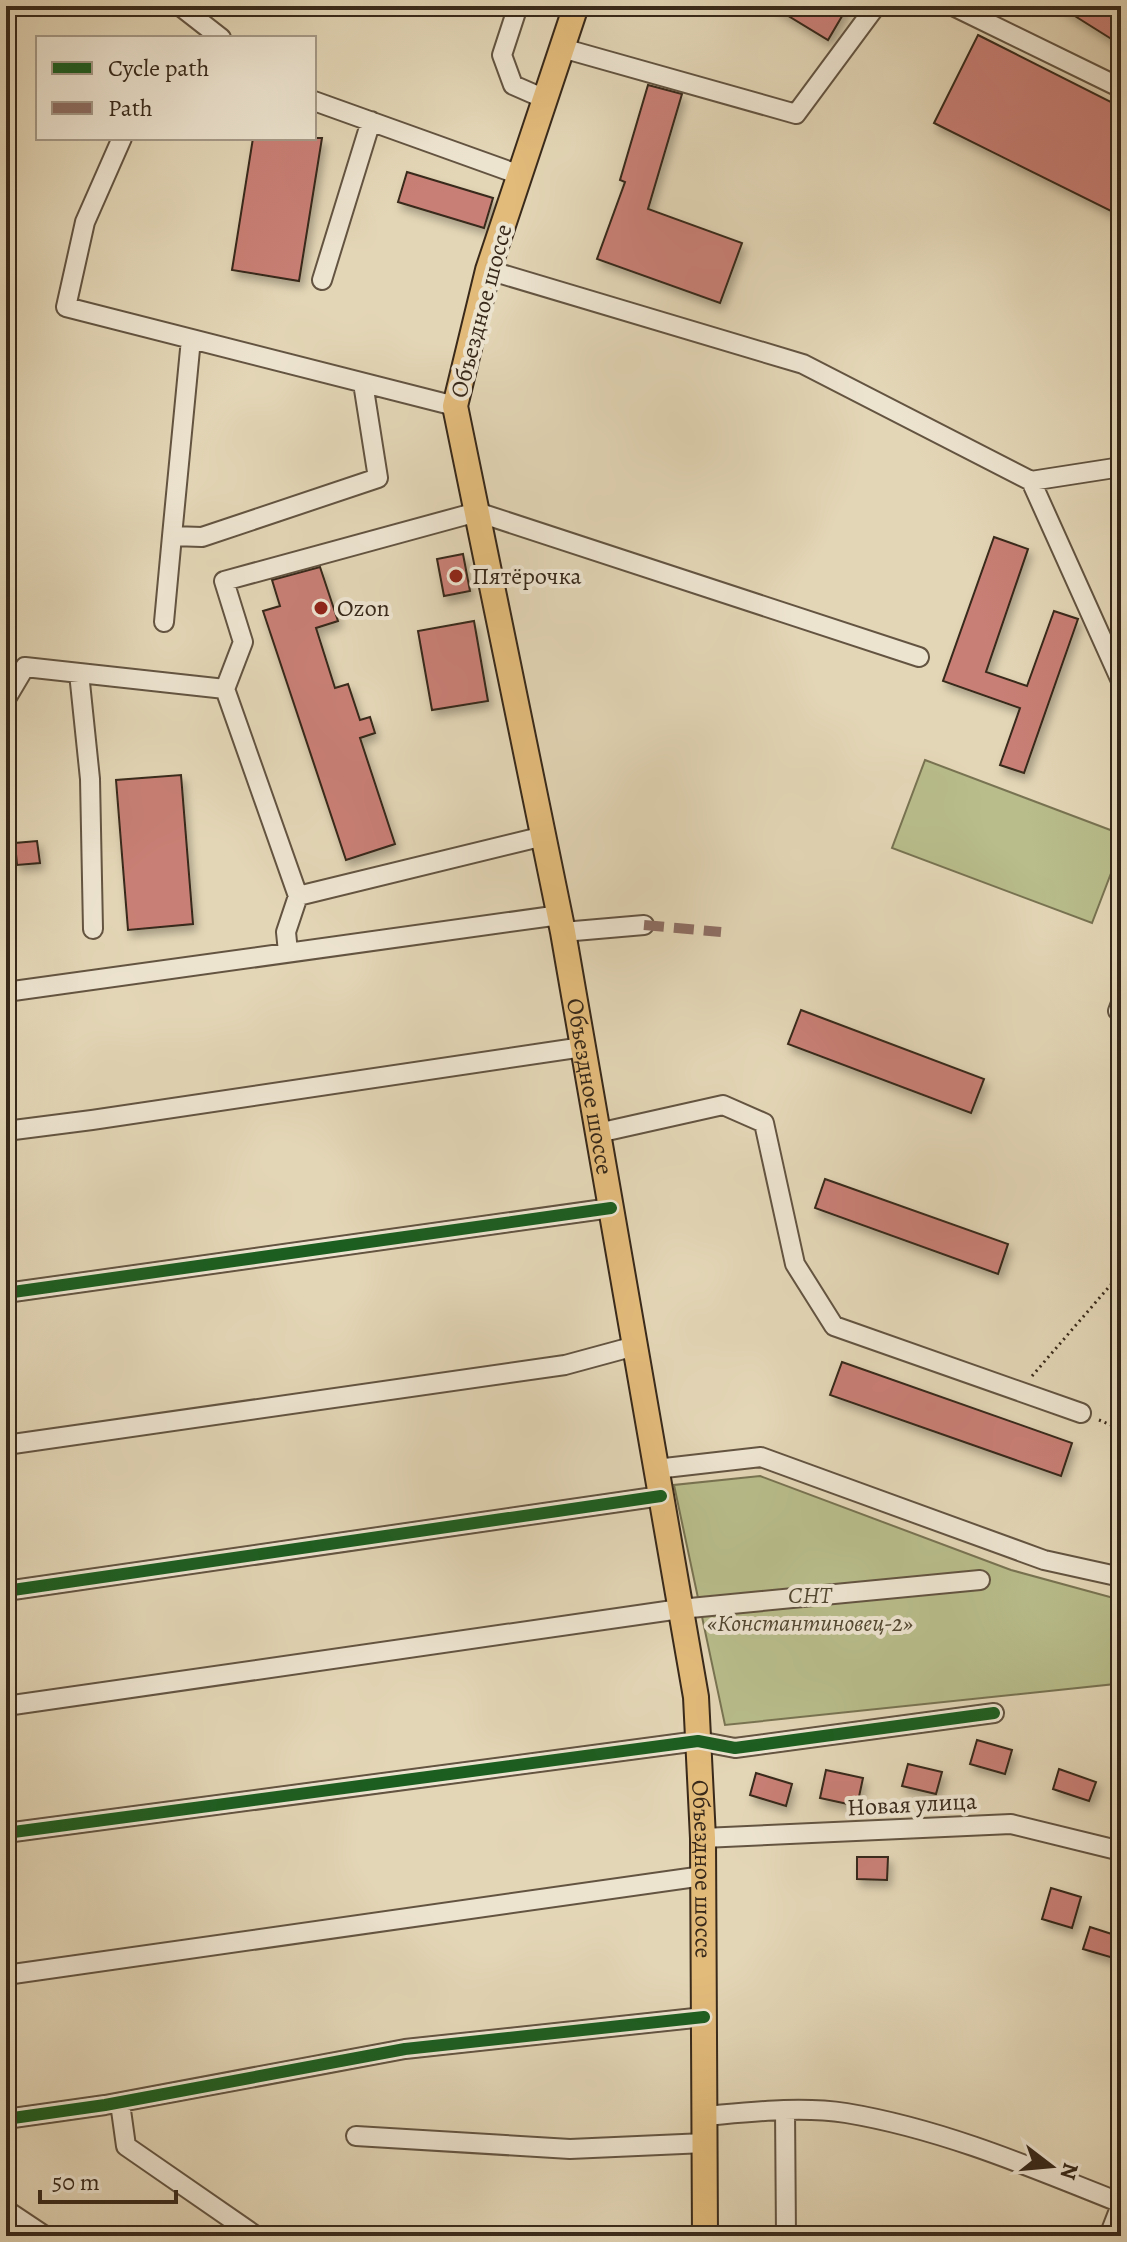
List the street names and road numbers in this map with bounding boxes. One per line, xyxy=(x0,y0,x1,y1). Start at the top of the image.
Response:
street label: Объездное шоссе xyxy=(442,221,520,401)
street label: Объездное шоссе xyxy=(559,996,621,1177)
street label: Объездное шоссе xyxy=(684,1779,720,1959)
street label: Новая улица xyxy=(846,1785,978,1823)

